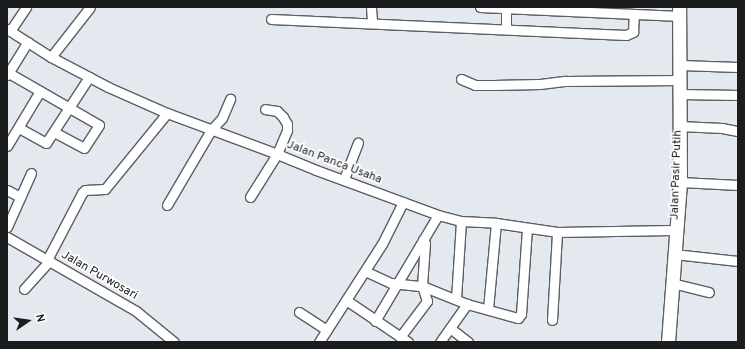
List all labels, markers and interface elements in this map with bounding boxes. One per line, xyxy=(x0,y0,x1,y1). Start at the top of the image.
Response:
street label: Jalan Pasir Putih xyxy=(668,130,686,220)
street label: Jalan Panca Usaha xyxy=(284,138,384,188)
street label: Jalan Purwosari xyxy=(58,248,140,304)
north arrow xyxy=(8,301,48,341)
text: N xyxy=(32,313,47,324)

